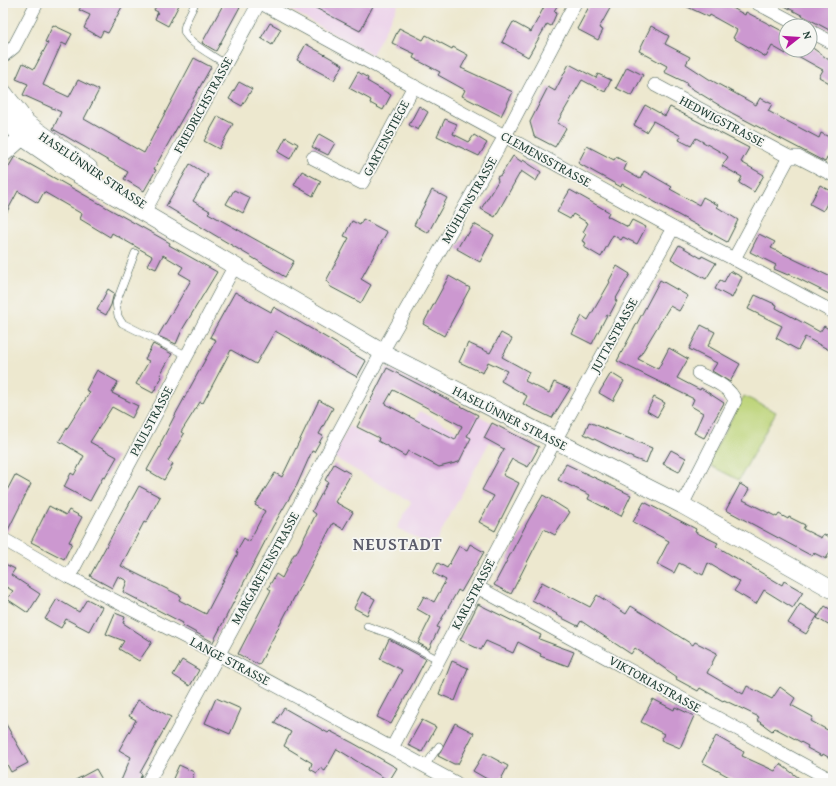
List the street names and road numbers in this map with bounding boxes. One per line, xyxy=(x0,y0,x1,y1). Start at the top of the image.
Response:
street label: FRIEDRICHSTRASSE xyxy=(169,53,238,157)
street label: HEDWIGSTRASSE xyxy=(676,91,768,152)
street label: GARTENSTIEGE xyxy=(358,96,414,179)
street label: CLEMENSSTRASSE xyxy=(498,126,595,192)
street label: HASELÜNNER STRASSE xyxy=(35,127,151,213)
street label: MÜHLENSTRASSE xyxy=(436,153,502,247)
street label: JUTTASTRASSE xyxy=(585,294,643,377)
street label: HASELÜNNER STRASSE xyxy=(449,381,571,455)
street label: PAULSTRASSE xyxy=(125,382,178,459)
street label: MARGARETENSTRASSE xyxy=(226,508,304,628)
street label: KARLSTRASSE xyxy=(446,555,500,633)
street label: LANGE STRASSE xyxy=(187,632,274,690)
street label: VIKTORIASTRASSE xyxy=(605,651,705,717)

